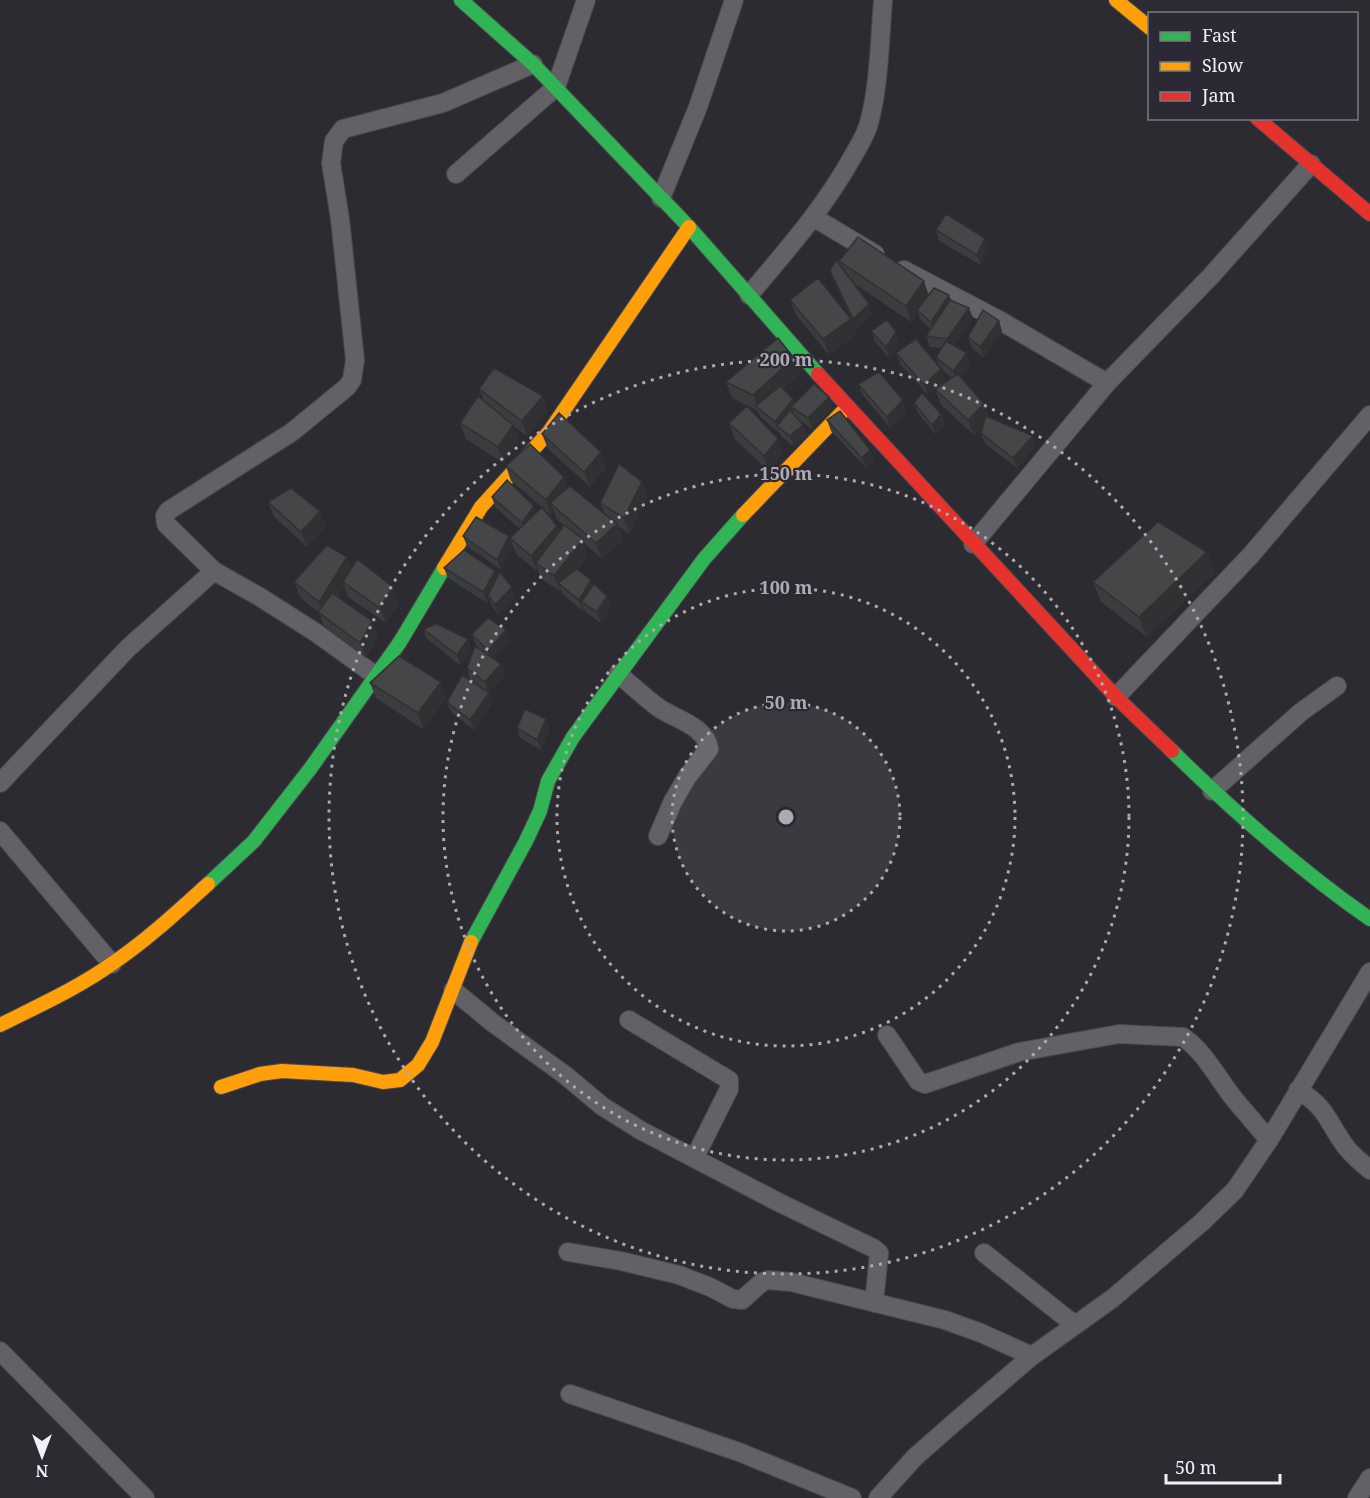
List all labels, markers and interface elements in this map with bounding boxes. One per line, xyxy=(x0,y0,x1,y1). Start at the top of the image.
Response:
legend xyxy=(1148,12,1358,120)
text: Fast xyxy=(1202,23,1237,47)
text: Slow xyxy=(1202,53,1244,77)
text: Jam xyxy=(1201,83,1236,107)
text: 200 m xyxy=(760,347,813,371)
text: 150 m xyxy=(760,461,813,485)
text: 100 m xyxy=(760,575,813,599)
text: 50 m xyxy=(765,690,808,714)
centre of rings xyxy=(776,807,796,827)
north arrow xyxy=(12,1426,72,1486)
scale bar xyxy=(1166,1447,1280,1485)
text: 50 m xyxy=(1175,1455,1217,1479)
text: N xyxy=(35,1460,48,1482)

